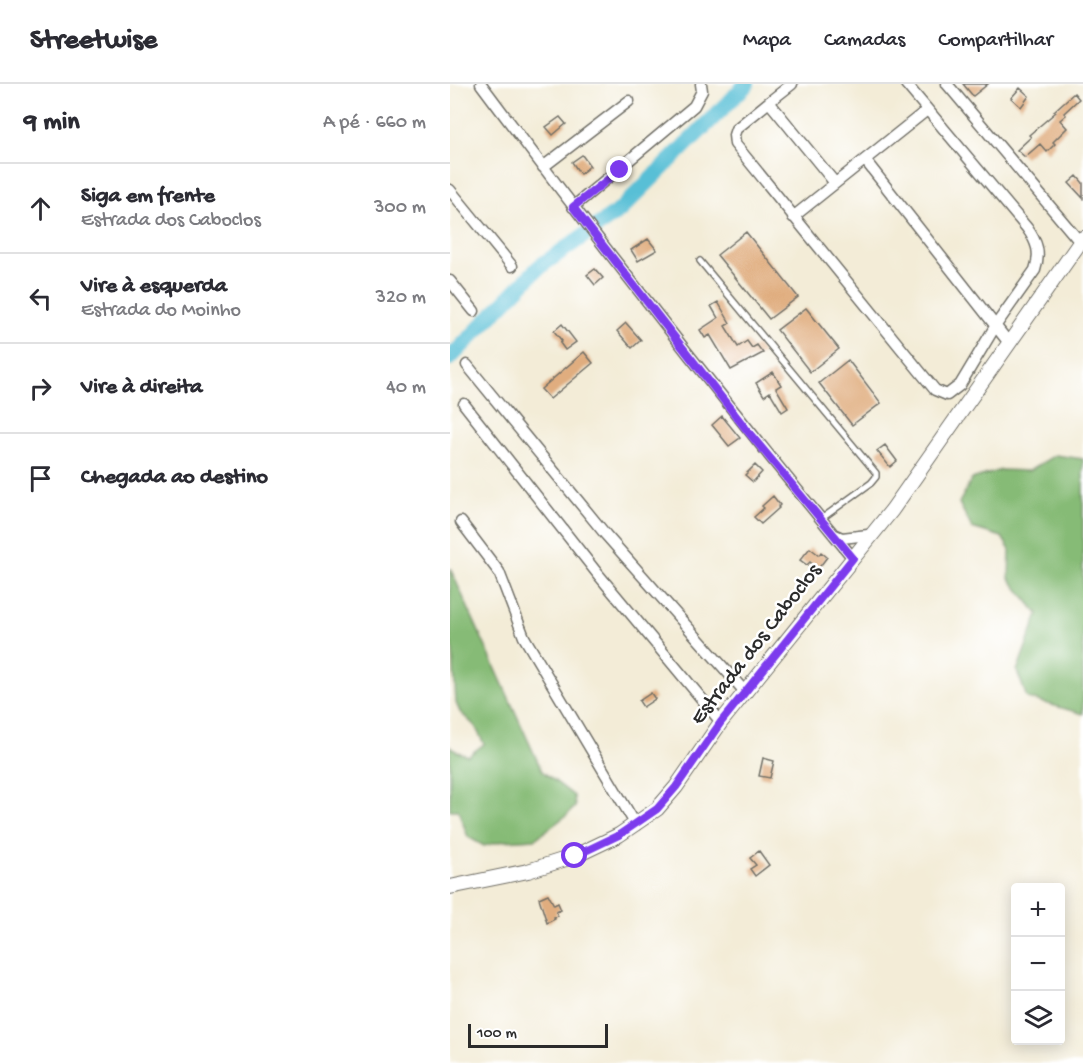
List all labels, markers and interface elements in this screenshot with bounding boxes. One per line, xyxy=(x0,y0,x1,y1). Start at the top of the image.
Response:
text: Streetwise xyxy=(30,25,157,58)
text: Mapa xyxy=(743,29,791,54)
text: Camadas xyxy=(824,29,905,54)
text: Compartilhar xyxy=(938,29,1053,54)
text: 9 min xyxy=(24,108,80,139)
text: A pé · 660 m xyxy=(323,112,426,135)
route end xyxy=(606,156,632,182)
text: Siga em frente xyxy=(81,184,215,210)
icon: ahead xyxy=(24,192,57,225)
text: 300 m xyxy=(374,197,426,220)
text: Estrada dos Caboclos xyxy=(81,210,261,233)
text: Vire à esquerda xyxy=(81,274,227,300)
icon: left xyxy=(24,282,57,315)
text: 320 m xyxy=(376,287,426,310)
text: Estrada do Moinho xyxy=(81,300,241,323)
icon: right xyxy=(24,372,57,405)
text: Vire à direita xyxy=(81,375,203,401)
text: 40 m xyxy=(386,377,426,400)
icon: arrive xyxy=(24,462,57,495)
text: Chegada ao destino xyxy=(81,465,268,491)
street label: Estrada dos Caboclos xyxy=(686,558,829,731)
route start xyxy=(561,842,587,868)
map controls xyxy=(1011,883,1065,1045)
button: + xyxy=(1011,883,1065,937)
button: − xyxy=(1011,937,1065,991)
button: layers xyxy=(1011,991,1065,1045)
scale bar xyxy=(468,1021,608,1048)
text: 100 m xyxy=(477,1025,517,1044)

